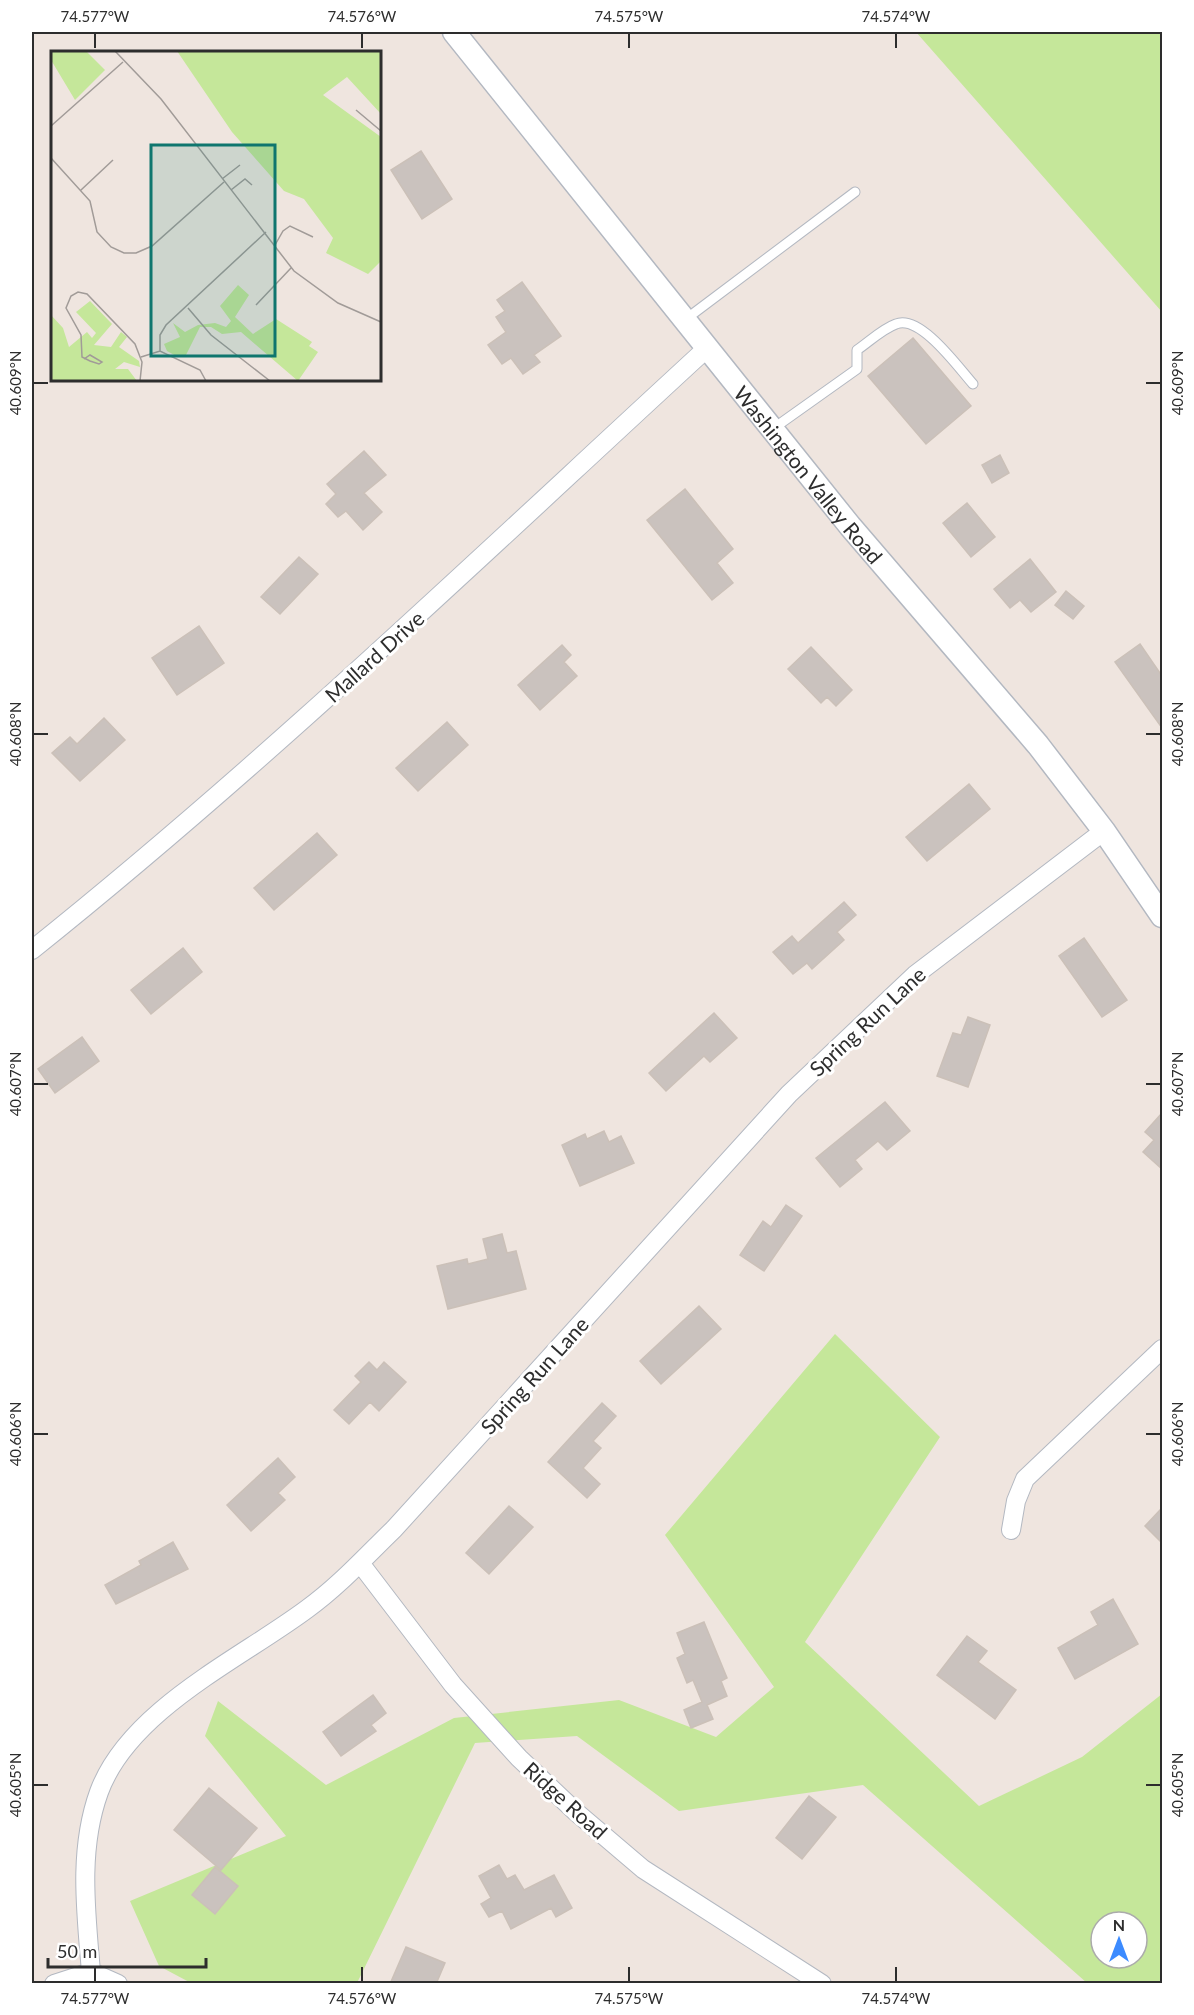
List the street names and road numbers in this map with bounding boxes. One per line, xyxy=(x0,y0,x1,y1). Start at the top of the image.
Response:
street label: Washington Valley Road xyxy=(730,380,889,568)
street label: Mallard Drive xyxy=(319,605,429,707)
street label: Spring Run Lane xyxy=(804,961,930,1081)
street label: Spring Run Lane xyxy=(475,1311,593,1439)
street label: Ridge Road xyxy=(519,1756,613,1844)

